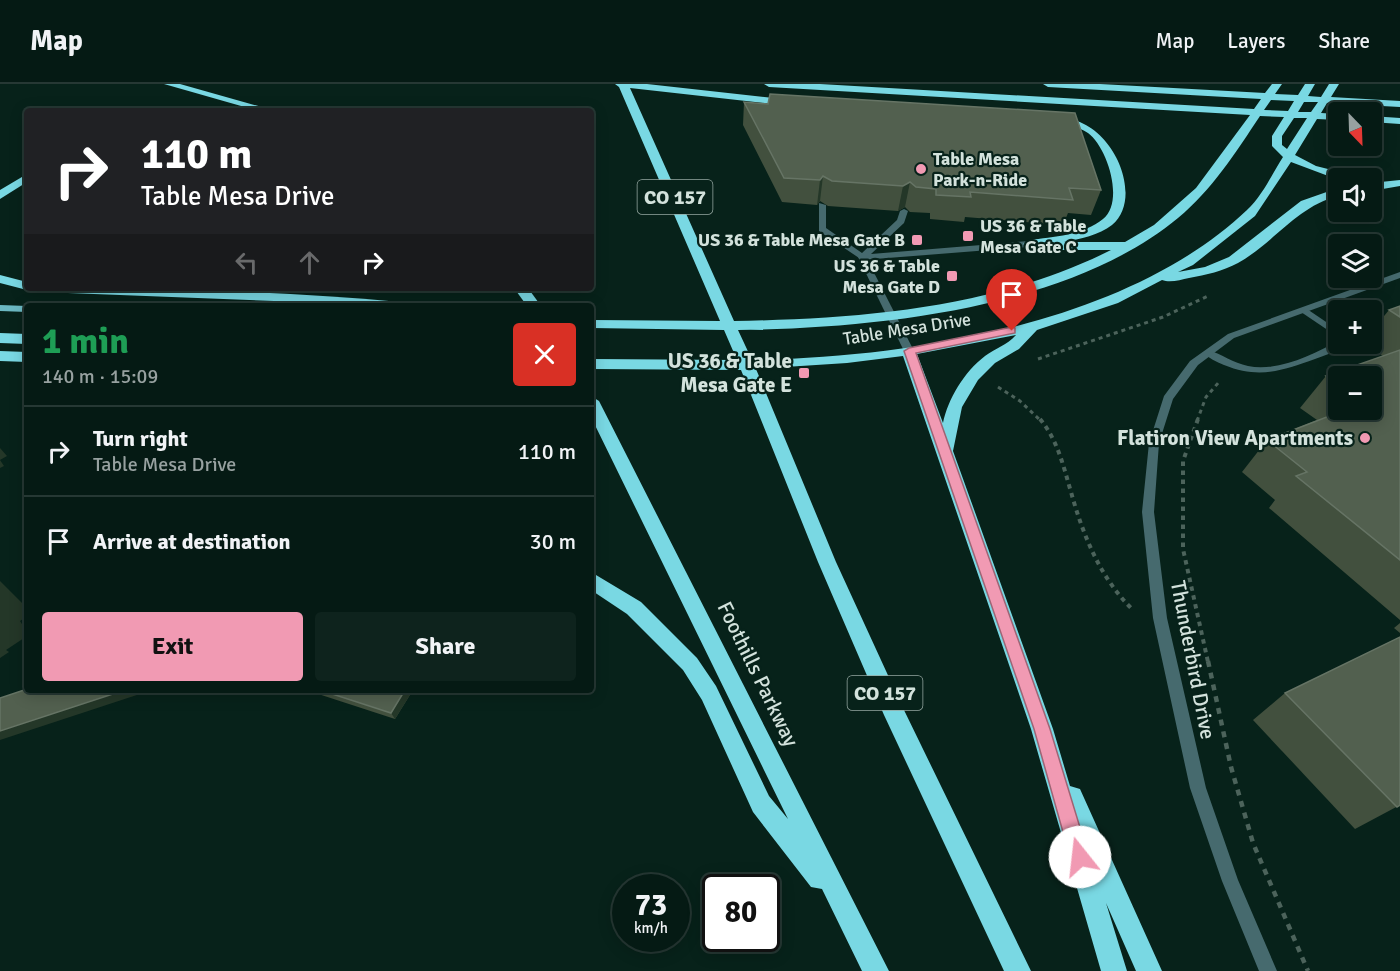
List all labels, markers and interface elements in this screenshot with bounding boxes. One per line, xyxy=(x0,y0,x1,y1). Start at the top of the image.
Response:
text: Map xyxy=(30,24,83,58)
text: Map xyxy=(1156,28,1194,54)
text: Layers xyxy=(1227,28,1285,54)
text: Share xyxy=(1318,28,1370,54)
north arrow xyxy=(1328,102,1382,156)
map controls xyxy=(1328,102,1382,420)
text: 110 m xyxy=(141,129,252,180)
icon: right xyxy=(42,132,120,210)
place label: Table Mesa Park-n-Ride xyxy=(933,148,1027,191)
marker: Table Mesa Park-n-Ride xyxy=(914,162,928,176)
button: sound xyxy=(1328,168,1382,222)
text: Table Mesa Drive xyxy=(141,180,335,213)
road number: CO 157 xyxy=(638,180,712,214)
place label: US 36 & Table Mesa Gate C xyxy=(980,215,1086,258)
place label: US 36 & Table Mesa Gate B xyxy=(698,229,905,251)
marker: US 36 & Table Mesa Gate C xyxy=(961,229,975,243)
marker: US 36 & Table Mesa Gate B xyxy=(910,233,924,247)
button: layers xyxy=(1328,234,1382,288)
icon: left xyxy=(230,246,263,279)
icon: ahead xyxy=(293,246,326,279)
icon: right xyxy=(356,246,389,279)
place label: US 36 & Table Mesa Gate D xyxy=(834,255,940,298)
marker: US 36 & Table Mesa Gate D xyxy=(945,269,959,283)
pin xyxy=(986,269,1037,331)
icon: arrive xyxy=(995,278,1028,311)
button: + xyxy=(1328,300,1382,354)
street label: Table Mesa Drive xyxy=(842,308,972,350)
text: 1 min xyxy=(42,319,129,364)
button: close xyxy=(513,323,576,386)
place label: US 36 & Table Mesa Gate E xyxy=(668,348,792,398)
text: 140 m · 15:09 xyxy=(42,364,158,389)
marker: US 36 & Table Mesa Gate E xyxy=(797,366,811,380)
button: − xyxy=(1328,366,1382,420)
text: Turn right xyxy=(93,425,188,452)
place label: Flatiron View Apartments xyxy=(1117,425,1353,451)
marker: Flatiron View Apartments xyxy=(1358,431,1372,445)
icon: right xyxy=(42,435,75,468)
text: 110 m xyxy=(518,438,576,465)
text: Table Mesa Drive xyxy=(93,452,236,477)
icon: arrive xyxy=(42,525,75,558)
text: Arrive at destination xyxy=(93,528,290,555)
text: 30 m xyxy=(530,528,576,555)
street label: Thunderbird Drive xyxy=(1165,578,1221,742)
street label: Foothills Parkway xyxy=(712,597,804,751)
button: Exit xyxy=(42,612,303,681)
button: Share xyxy=(315,612,576,681)
road number: CO 157 xyxy=(848,676,922,710)
position arrow xyxy=(1048,825,1112,889)
speed limit sign: 80 xyxy=(702,874,780,952)
text: 73 xyxy=(635,887,667,924)
text: km/h xyxy=(634,919,668,937)

